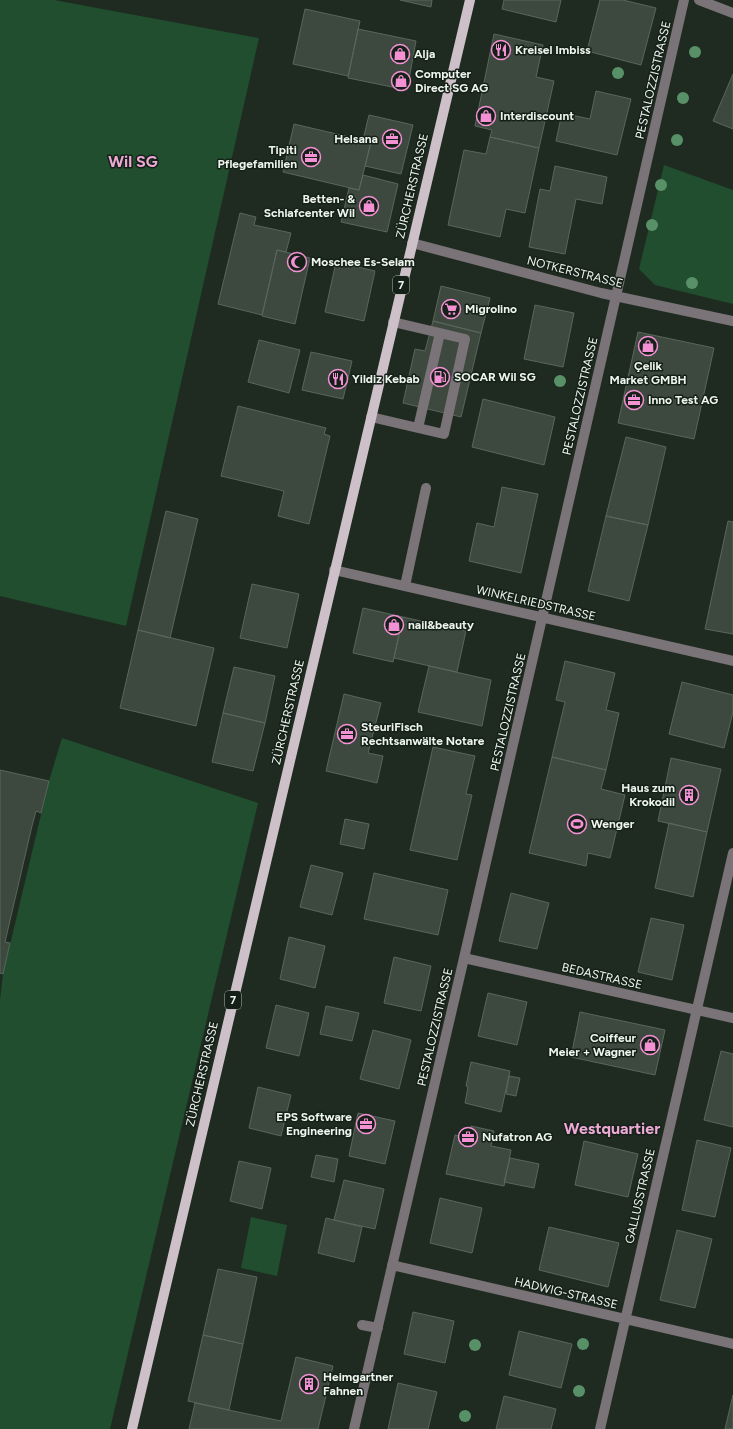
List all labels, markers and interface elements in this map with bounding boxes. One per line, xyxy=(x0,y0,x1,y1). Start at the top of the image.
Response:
street label: PESTALOZZISTRASSE xyxy=(633,20,673,140)
restaurant icon: Kreisel Imbiss xyxy=(490,39,512,61)
shop icon: Alja xyxy=(389,43,411,65)
place label: Kreisel Imbiss xyxy=(515,43,591,57)
place label: Alja xyxy=(414,47,435,61)
place label: Computer Direct SG AG xyxy=(415,67,488,95)
shop icon: Computer Direct SG AG xyxy=(390,70,412,92)
shop icon: Interdiscount xyxy=(475,105,497,127)
place label: Interdiscount xyxy=(500,109,574,123)
office icon: Helsana xyxy=(381,128,403,150)
place label: Helsana xyxy=(334,132,378,146)
street label: ZÜRCHERSTRASSE xyxy=(393,132,431,240)
place label: Tipiti Pflegefamilien xyxy=(217,143,297,171)
office icon: Tipiti Pflegefamilien xyxy=(300,146,322,168)
district label: Wil SG xyxy=(108,152,158,171)
place label: Betten- & Schlafcenter Wil xyxy=(264,192,355,220)
shop icon: Betten- & Schlafcenter Wil xyxy=(358,195,380,217)
mosque icon: Moschee Es-Selam xyxy=(286,251,308,273)
street label: NOTKERSTRASSE xyxy=(525,253,625,291)
place label: Moschee Es-Selam xyxy=(311,255,415,269)
road number: 7 xyxy=(393,276,409,294)
supermarket icon: Migrolino xyxy=(440,298,462,320)
place label: Migrolino xyxy=(465,302,517,316)
shop icon: Çelik Market GMBH xyxy=(637,335,659,357)
street label: PESTALOZZISTRASSE xyxy=(560,336,600,456)
place label: Çelik Market GMBH xyxy=(609,359,687,387)
fuel station icon: SOCAR Wil SG xyxy=(429,366,451,388)
restaurant icon: Yildiz Kebab xyxy=(327,368,349,390)
place label: SOCAR Wil SG xyxy=(454,370,536,384)
place label: Yildiz Kebab xyxy=(352,372,420,386)
office icon: Inno Test AG xyxy=(623,389,645,411)
place label: Inno Test AG xyxy=(648,393,718,407)
street label: WINKELRIEDSTRASSE xyxy=(475,582,597,624)
shop icon: nail&beauty xyxy=(383,614,405,636)
place label: nail&beauty xyxy=(408,618,474,632)
street label: PESTALOZZISTRASSE xyxy=(488,652,528,772)
street label: ZÜRCHERSTRASSE xyxy=(269,658,307,766)
place label: SteuriFisch Rechtsanwälte Notare xyxy=(361,720,485,748)
office icon: SteuriFisch Rechtsanwälte Notare xyxy=(336,723,358,745)
place label: Haus zum Krokodil xyxy=(621,781,675,809)
building icon: Haus zum Krokodil xyxy=(678,784,700,806)
sports icon: Wenger xyxy=(566,813,588,835)
place label: Wenger xyxy=(591,817,635,831)
street label: BEDASTRASSE xyxy=(560,960,644,992)
street label: PESTALOZZISTRASSE xyxy=(415,967,455,1087)
road number: 7 xyxy=(225,991,241,1009)
street label: ZÜRCHERSTRASSE xyxy=(183,1020,221,1128)
place label: Coiffeur Meier + Wagner xyxy=(549,1031,636,1059)
shop icon: Coiffeur Meier + Wagner xyxy=(639,1034,661,1056)
place label: EPS Software Engineering xyxy=(276,1110,352,1138)
office icon: EPS Software Engineering xyxy=(355,1113,377,1135)
district label: Westquartier xyxy=(564,1119,660,1138)
office icon: Nufatron AG xyxy=(457,1126,479,1148)
place label: Nufatron AG xyxy=(482,1130,552,1144)
street label: GALLUSSTRASSE xyxy=(622,1147,658,1245)
street label: HADWIG-STRASSE xyxy=(513,1274,619,1312)
place label: Heimgartner Fahnen xyxy=(323,1370,394,1398)
building icon: Heimgartner Fahnen xyxy=(298,1373,320,1395)

